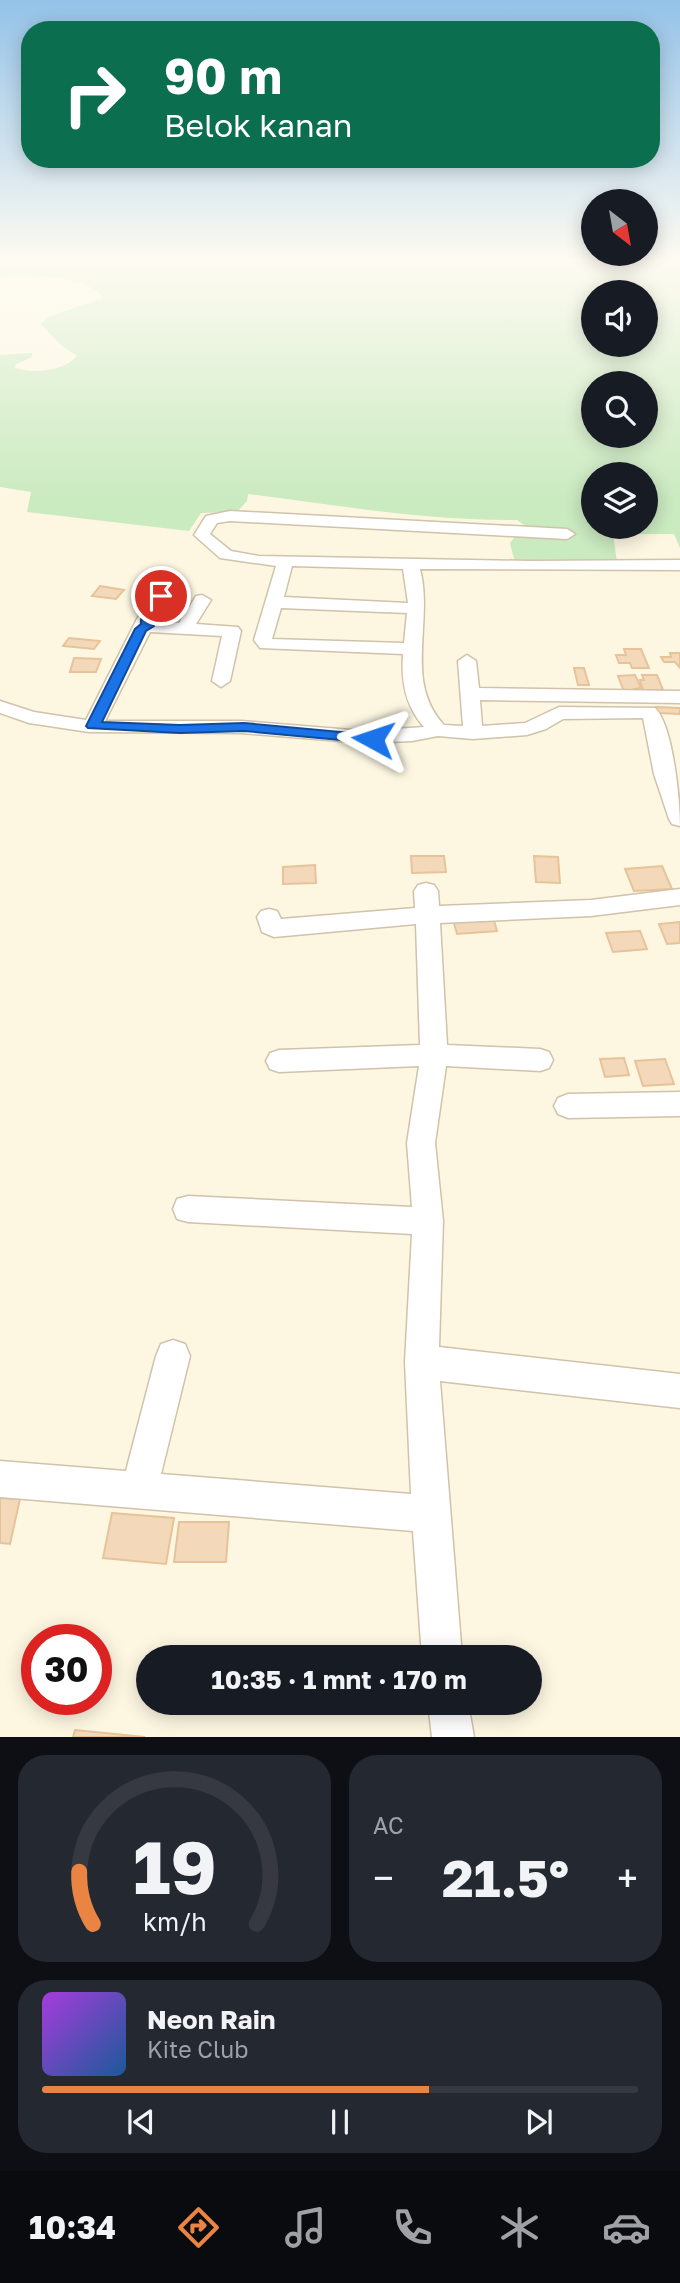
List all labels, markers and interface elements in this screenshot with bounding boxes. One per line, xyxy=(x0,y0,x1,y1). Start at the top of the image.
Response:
text: 90 m xyxy=(164,46,282,105)
icon: right xyxy=(49,49,140,140)
text: Belok kanan xyxy=(164,106,352,144)
north arrow xyxy=(581,189,658,266)
map controls xyxy=(581,189,658,539)
button: sound xyxy=(581,280,658,357)
button: search xyxy=(581,371,658,448)
button: layers xyxy=(581,462,658,539)
pin xyxy=(131,566,191,626)
icon: arrive xyxy=(142,577,180,615)
position arrow xyxy=(336,702,410,776)
speed limit sign: 30 xyxy=(21,1624,112,1715)
text: 10:35 · 1 mnt · 170 m xyxy=(211,1664,467,1695)
text: AC xyxy=(373,1811,404,1839)
text: 19 xyxy=(133,1824,216,1911)
text: 21.5° xyxy=(442,1846,569,1908)
text: − xyxy=(373,1855,394,1900)
text: + xyxy=(617,1855,638,1900)
text: km/h xyxy=(143,1906,206,1937)
text: Neon Rain xyxy=(147,2004,276,2035)
text: Kite Club xyxy=(147,2035,248,2063)
icon: previous xyxy=(122,2103,160,2141)
icon: pause xyxy=(321,2103,359,2141)
icon: next xyxy=(520,2103,558,2141)
icon: directions xyxy=(174,2203,223,2252)
icon: music xyxy=(281,2203,330,2252)
icon: phone xyxy=(388,2203,437,2252)
icon: climate xyxy=(495,2203,544,2252)
icon: car xyxy=(602,2203,651,2252)
text: 10:34 xyxy=(29,2208,116,2246)

